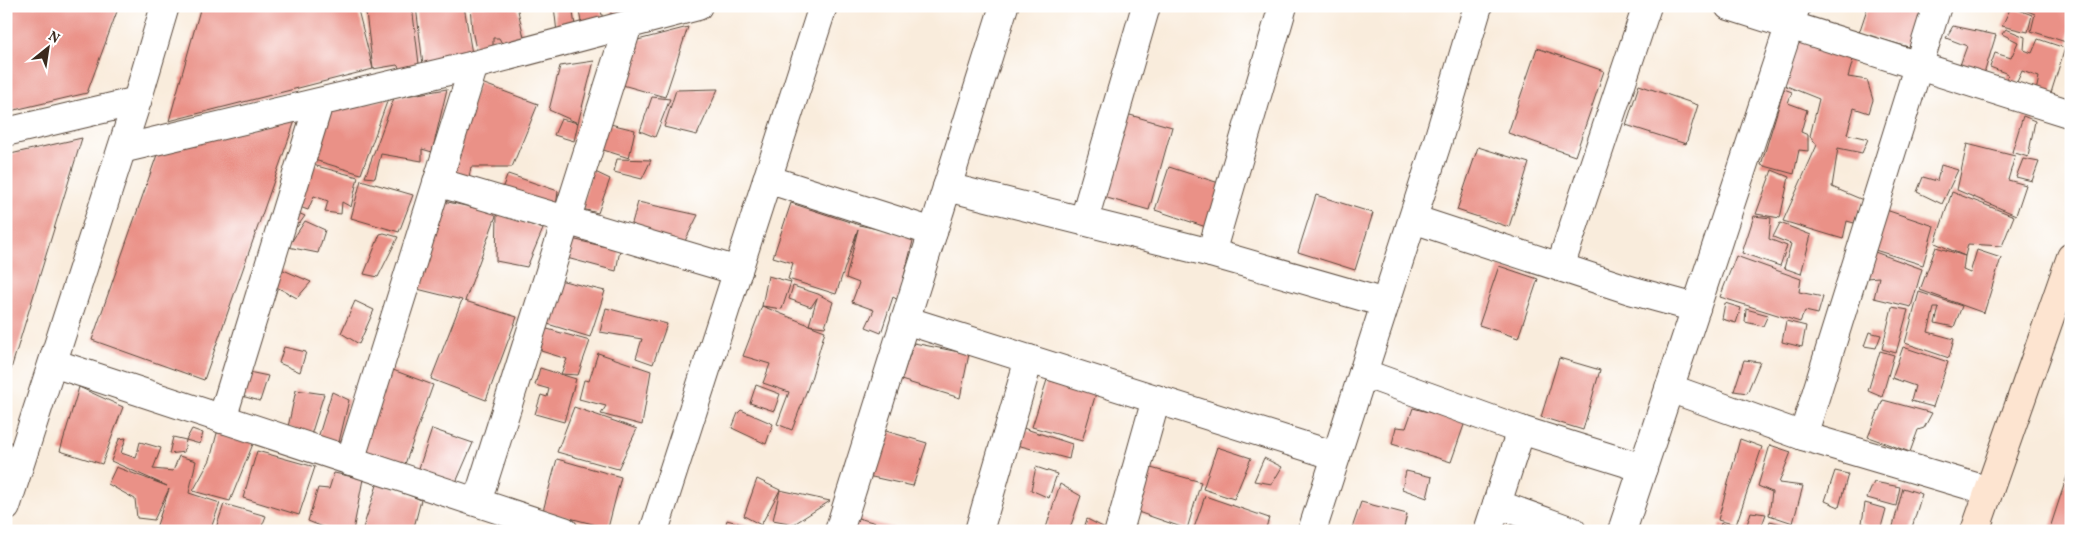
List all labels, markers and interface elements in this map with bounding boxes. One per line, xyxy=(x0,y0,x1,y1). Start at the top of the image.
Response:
north arrow xyxy=(22,22,72,72)
text: N xyxy=(45,27,63,49)

